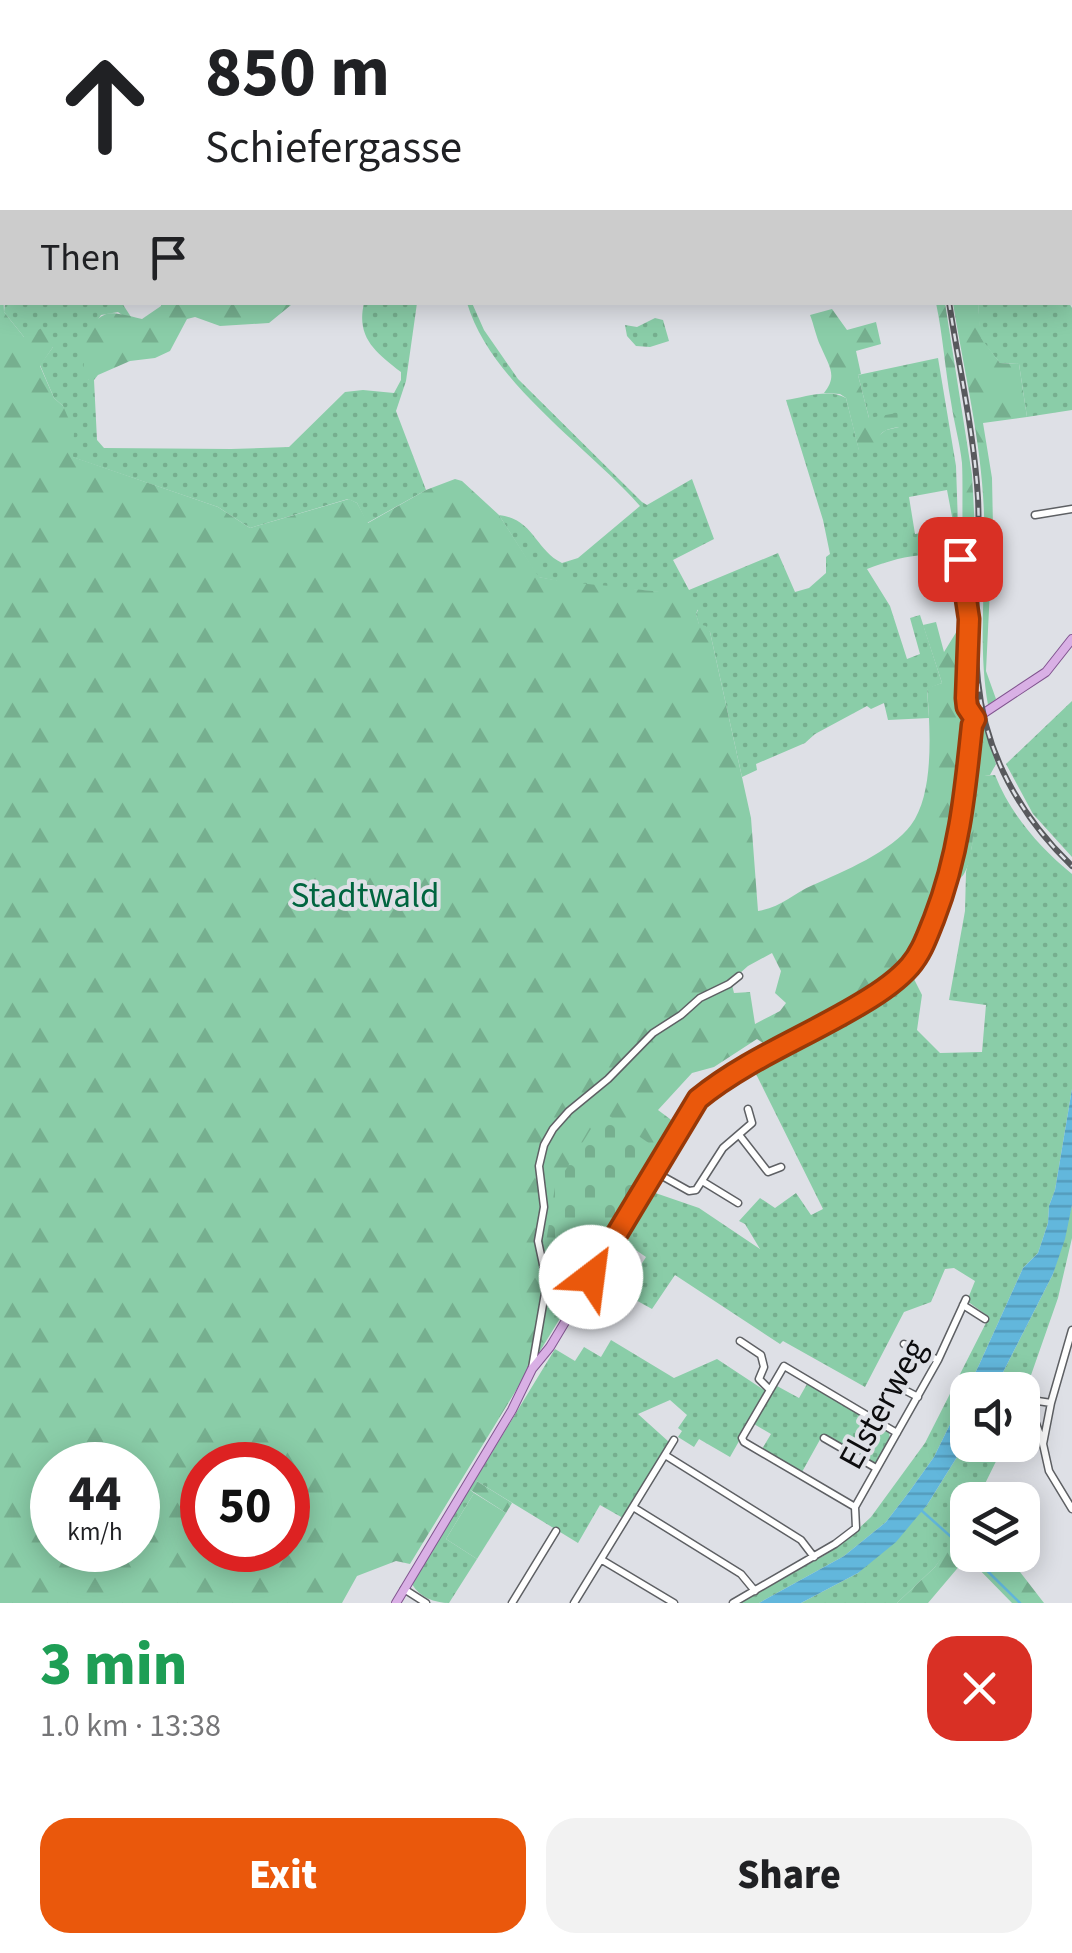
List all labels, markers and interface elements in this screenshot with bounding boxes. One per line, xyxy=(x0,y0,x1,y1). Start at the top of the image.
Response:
text: 850 m xyxy=(205,23,390,123)
icon: ahead xyxy=(40,40,170,170)
text: Schiefergasse xyxy=(205,116,462,180)
icon: arrive xyxy=(141,230,196,285)
text: Then xyxy=(40,231,121,285)
pin xyxy=(918,517,1003,602)
icon: arrive xyxy=(933,532,988,587)
park label: Stadtwald xyxy=(291,871,439,921)
position arrow xyxy=(539,1225,643,1329)
street label: Elsterweg xyxy=(827,1329,940,1478)
map controls xyxy=(950,1372,1040,1572)
button: sound xyxy=(950,1372,1040,1462)
speed limit sign: 50 xyxy=(180,1442,310,1572)
text: 44 xyxy=(69,1459,121,1530)
button: layers xyxy=(950,1482,1040,1572)
text: km/h xyxy=(67,1514,123,1550)
text: 3 min xyxy=(40,1623,187,1708)
button: close xyxy=(927,1636,1032,1741)
text: 1.0 km · 13:38 xyxy=(40,1703,221,1749)
button: Exit xyxy=(40,1818,526,1933)
button: Share xyxy=(546,1818,1032,1933)

